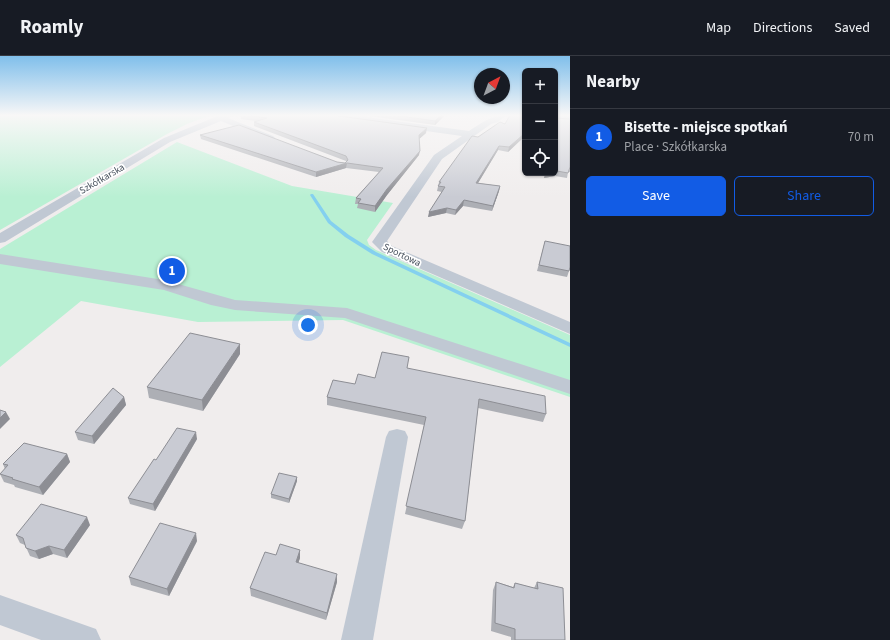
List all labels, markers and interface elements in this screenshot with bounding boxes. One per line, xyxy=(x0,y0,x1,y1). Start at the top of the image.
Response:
text: Roamly xyxy=(20,14,83,41)
text: Map xyxy=(706,18,731,38)
text: Directions xyxy=(753,18,812,38)
text: Saved xyxy=(834,18,870,38)
north arrow xyxy=(474,68,510,104)
map controls xyxy=(522,68,558,176)
button: + xyxy=(522,68,558,104)
text: Nearby xyxy=(586,70,640,94)
button: − xyxy=(522,104,558,140)
text: Bisette - miejsce spotkań xyxy=(624,117,788,138)
text: 1 xyxy=(596,128,602,146)
text: 70 m xyxy=(848,128,874,146)
text: Place · Szkółkarska xyxy=(624,138,727,156)
button: locate xyxy=(522,140,558,176)
street label: Szkółkarska xyxy=(77,160,127,198)
button: Save xyxy=(586,176,726,216)
button: Share xyxy=(734,176,874,216)
street label: Sportowa xyxy=(381,240,423,270)
pin: 1 xyxy=(159,256,185,286)
your location xyxy=(298,315,318,335)

